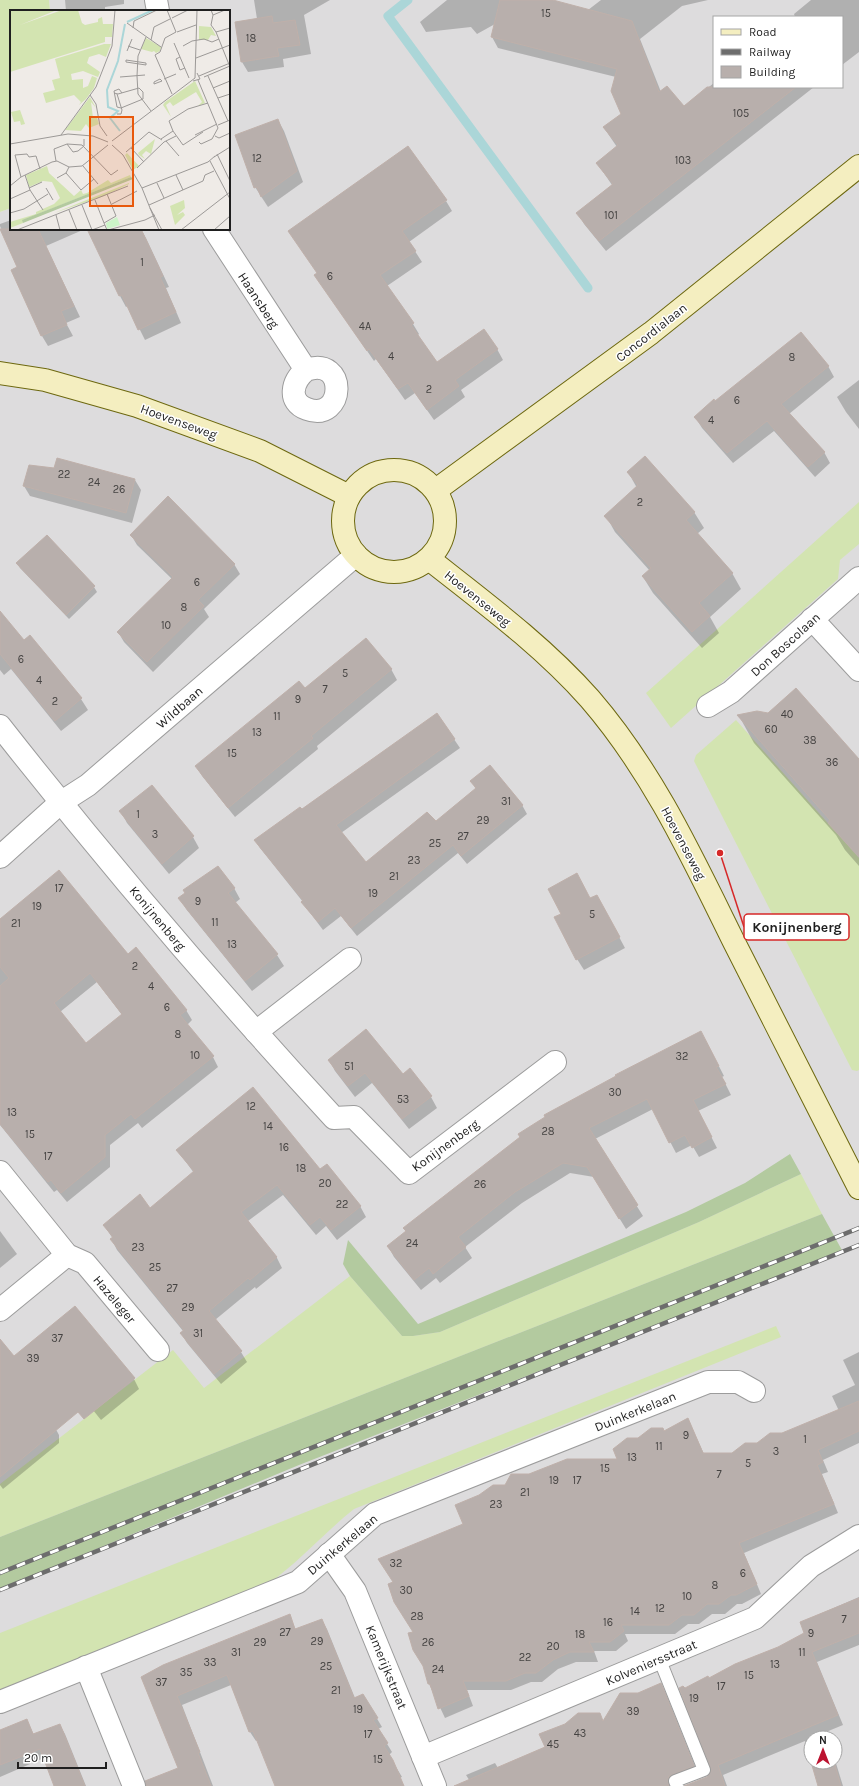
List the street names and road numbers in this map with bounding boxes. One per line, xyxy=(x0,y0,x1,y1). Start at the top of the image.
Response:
street label: Haansberg xyxy=(235,269,283,332)
street label: Concordialaan xyxy=(613,300,690,365)
street label: Hoevenseweg xyxy=(138,401,220,443)
street label: Hoevenseweg xyxy=(442,567,514,630)
street label: Don Boscolaan xyxy=(748,609,823,679)
street label: Wildbaan xyxy=(153,683,206,732)
street label: Hoevenseweg xyxy=(658,804,709,883)
street label: Konijnenberg xyxy=(126,883,189,954)
street label: Konijnenberg xyxy=(409,1116,482,1175)
street label: Hazeleger xyxy=(90,1272,139,1326)
street label: Duinkerkelaan xyxy=(592,1388,678,1435)
street label: Duinkerkelaan xyxy=(304,1511,380,1578)
street label: Kamerijkstraat xyxy=(363,1623,410,1712)
street label: Kolveniersstraat xyxy=(603,1636,699,1688)

